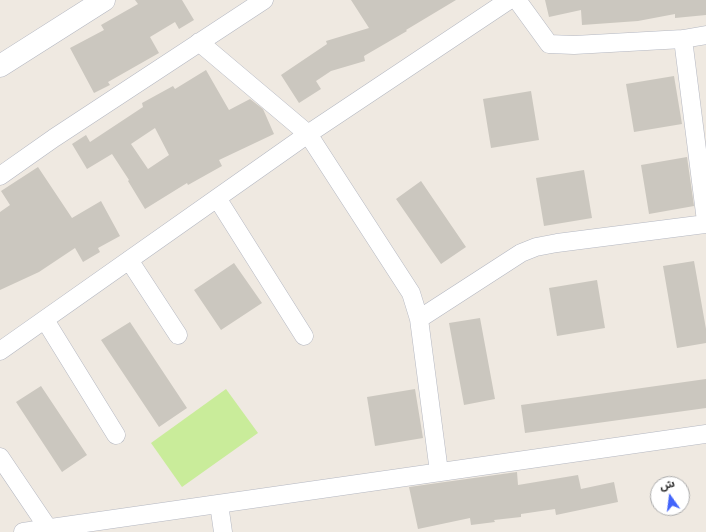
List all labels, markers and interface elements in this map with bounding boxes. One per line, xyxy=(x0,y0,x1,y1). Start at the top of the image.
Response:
north arrow xyxy=(650,476,690,516)
text: ش xyxy=(658,477,676,494)

